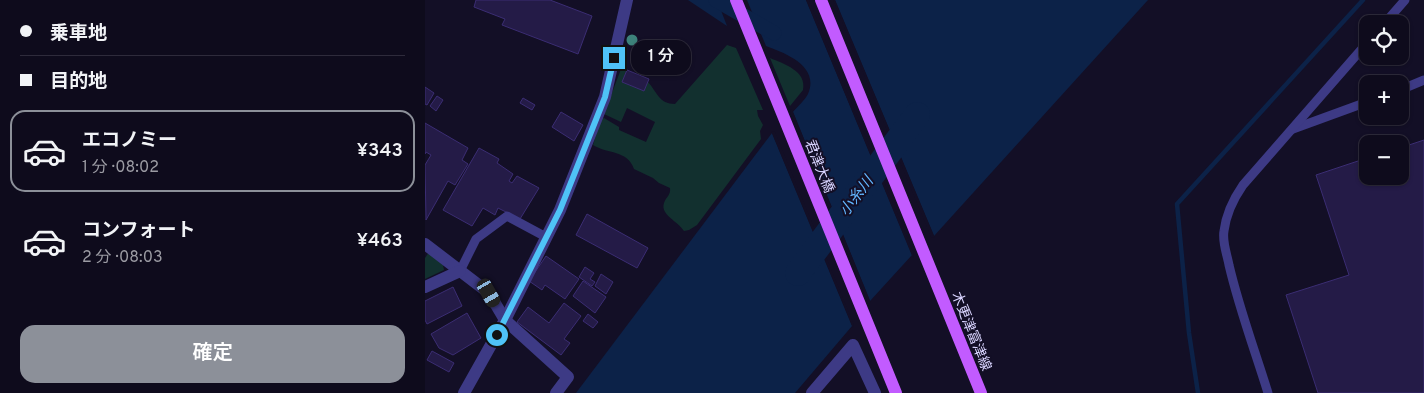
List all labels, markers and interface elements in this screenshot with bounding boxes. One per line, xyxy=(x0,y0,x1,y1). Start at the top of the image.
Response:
map controls xyxy=(1359,15,1409,185)
button: locate xyxy=(1359,15,1409,65)
text: 乗車地 xyxy=(50,22,107,46)
callout: 1 分 xyxy=(631,40,691,76)
route end xyxy=(603,47,625,69)
text: 1 分 xyxy=(648,47,674,67)
text: 目的地 xyxy=(50,70,107,94)
button: + xyxy=(1359,75,1409,125)
icon: car xyxy=(22,129,67,174)
text: エコノミー xyxy=(82,129,177,153)
button: − xyxy=(1359,135,1409,185)
street label: 君津大橋 xyxy=(800,137,837,196)
text: ¥343 xyxy=(357,139,403,163)
text: 1 分 · 08:02 xyxy=(82,158,159,178)
water label: 小糸川 xyxy=(836,172,880,221)
icon: car xyxy=(22,219,67,264)
text: コンフォート xyxy=(82,219,195,243)
text: ¥463 xyxy=(357,229,403,253)
text: 2 分 · 08:03 xyxy=(82,248,163,268)
car xyxy=(475,276,502,310)
street label: 木更津富津線 xyxy=(947,289,994,374)
route start xyxy=(486,324,508,346)
button: 確定 xyxy=(20,325,405,383)

